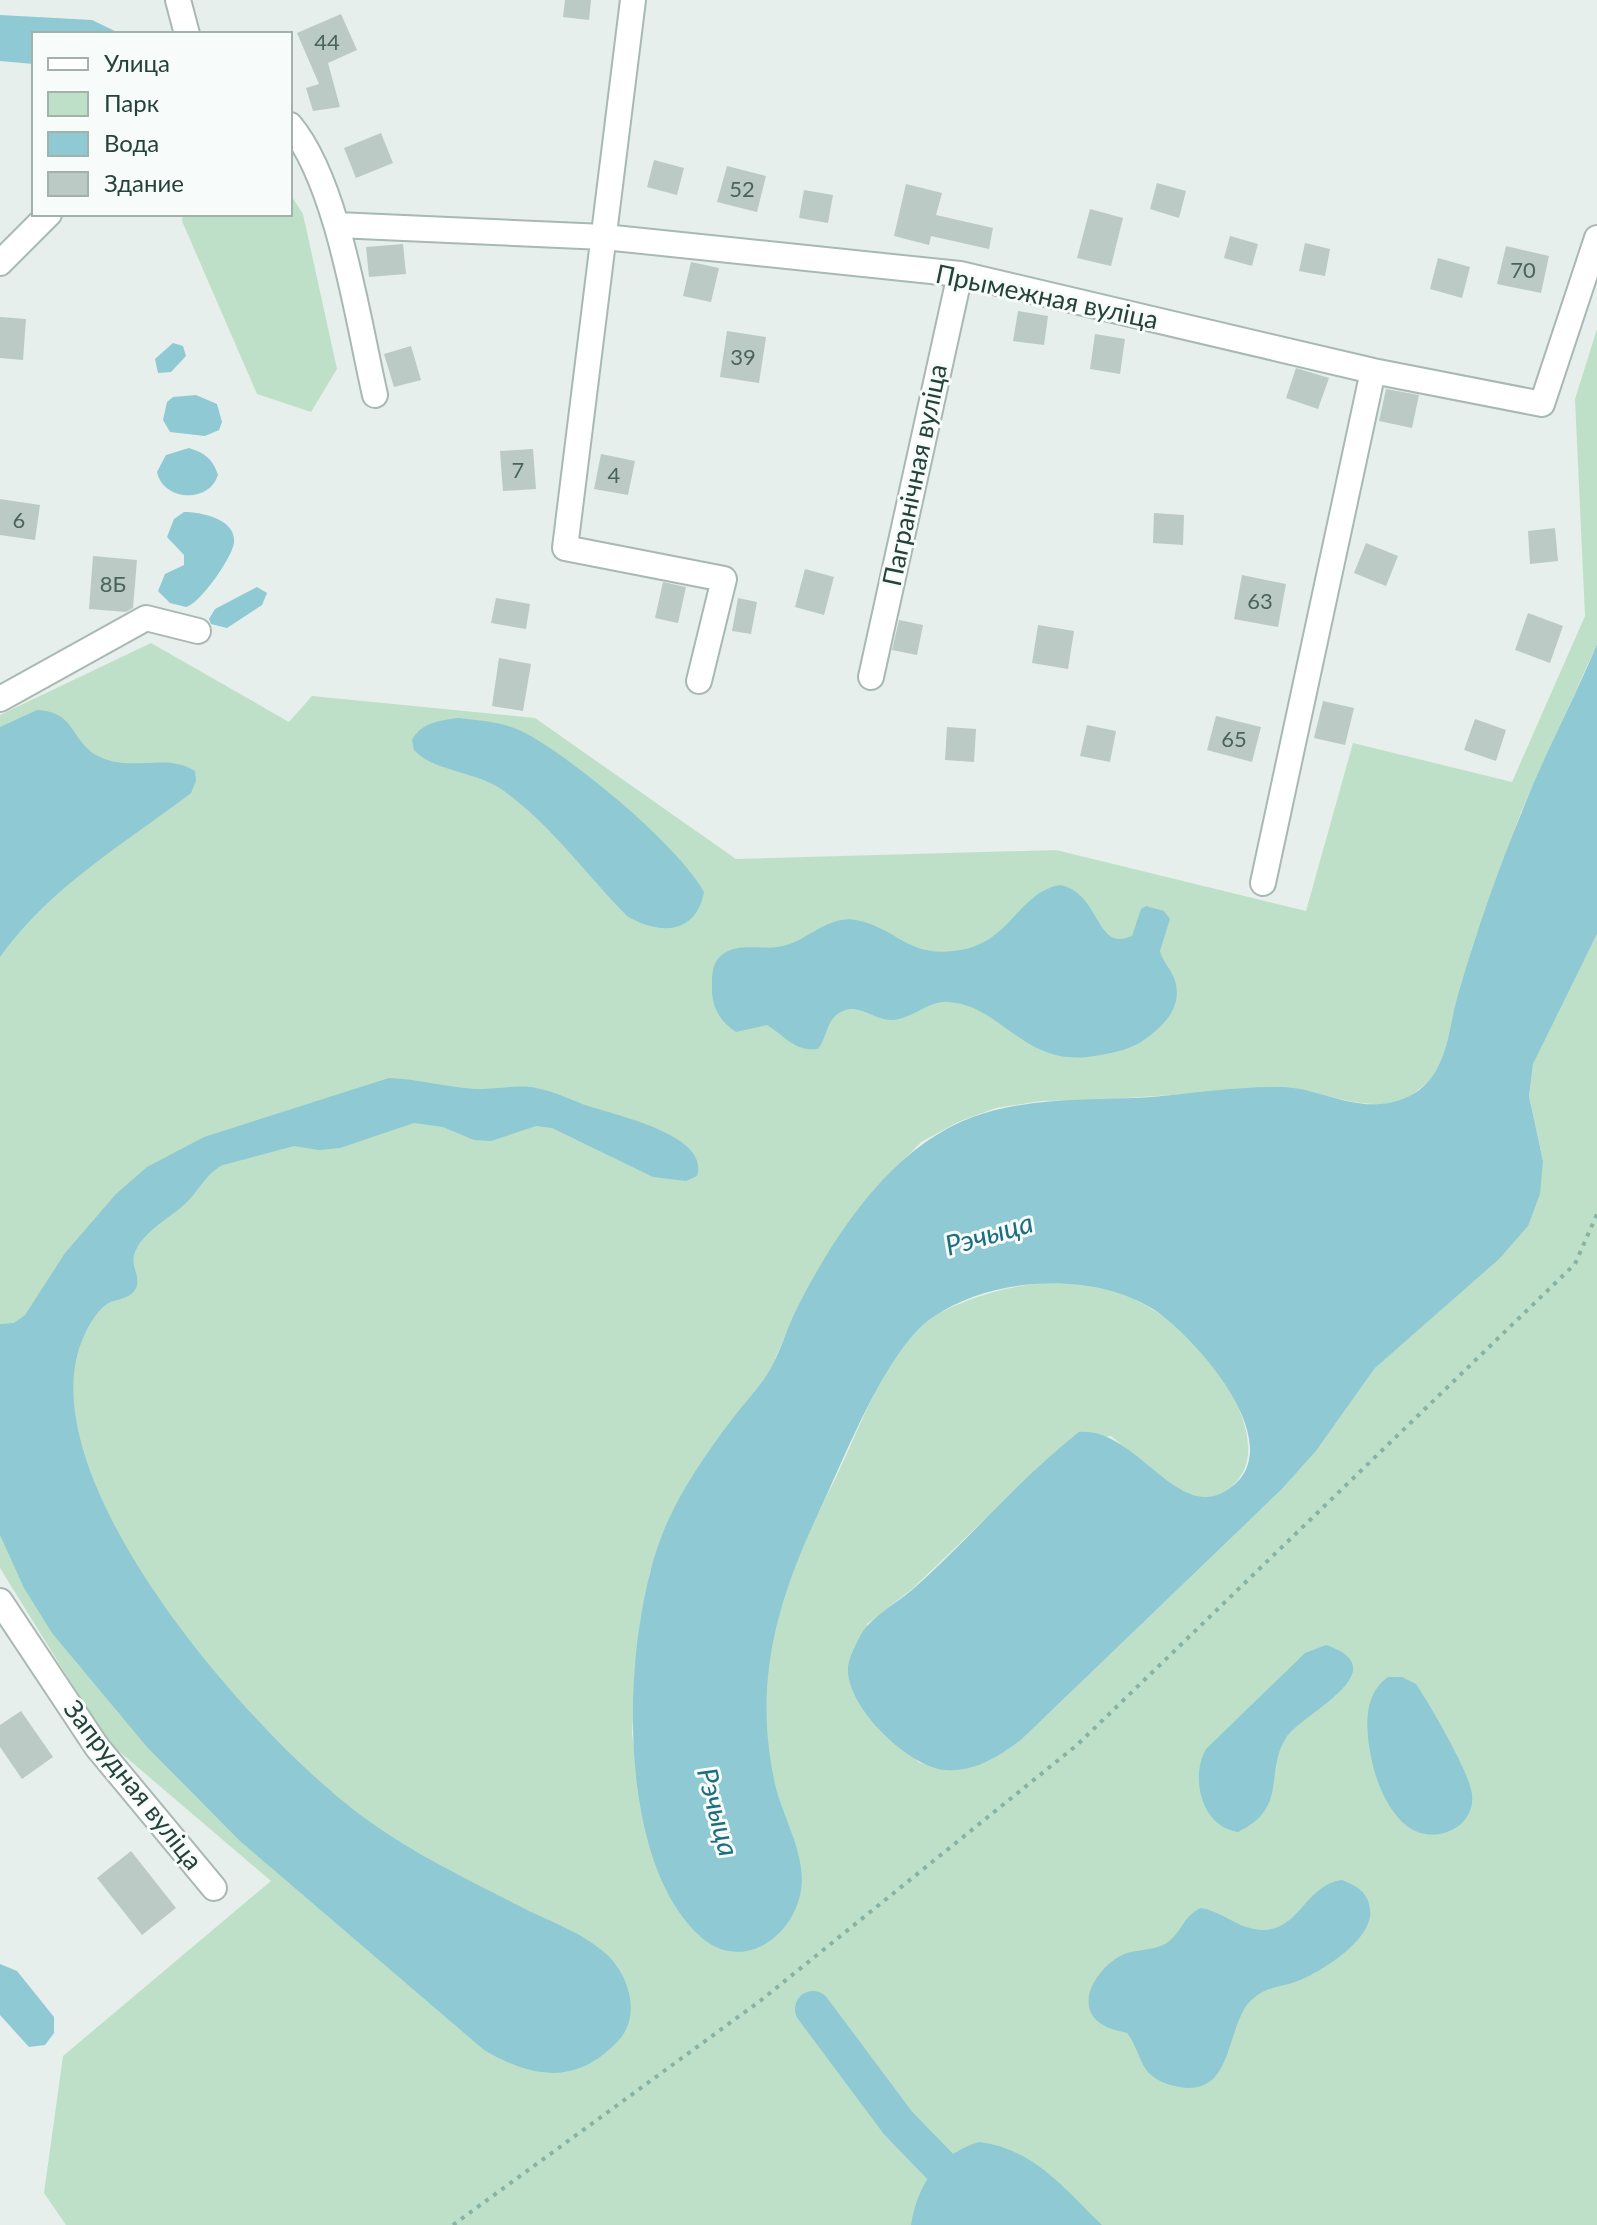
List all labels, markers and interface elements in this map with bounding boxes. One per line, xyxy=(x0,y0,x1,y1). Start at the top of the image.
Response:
house number: 44 xyxy=(314,28,340,55)
legend xyxy=(32,32,292,216)
text: Улица xyxy=(104,48,170,77)
text: Парк xyxy=(104,88,160,117)
text: Вода xyxy=(104,128,159,157)
text: Здание xyxy=(104,168,184,197)
house number: 52 xyxy=(729,175,755,202)
house number: 70 xyxy=(1510,256,1536,283)
street label: Прымежная вуліца xyxy=(933,257,1161,335)
house number: 39 xyxy=(730,343,756,370)
street label: Пагранічная вуліца xyxy=(875,361,953,589)
house number: 7 xyxy=(512,456,524,483)
house number: 4 xyxy=(608,461,621,488)
house number: 6 xyxy=(13,506,25,533)
house number: 8Б xyxy=(100,570,126,597)
house number: 63 xyxy=(1247,587,1273,614)
house number: 65 xyxy=(1221,725,1247,752)
water label: Рэчыца xyxy=(941,1204,1037,1262)
street label: Запрудная вуліца xyxy=(58,1693,210,1876)
water label: Рэчыца xyxy=(691,1764,747,1860)

